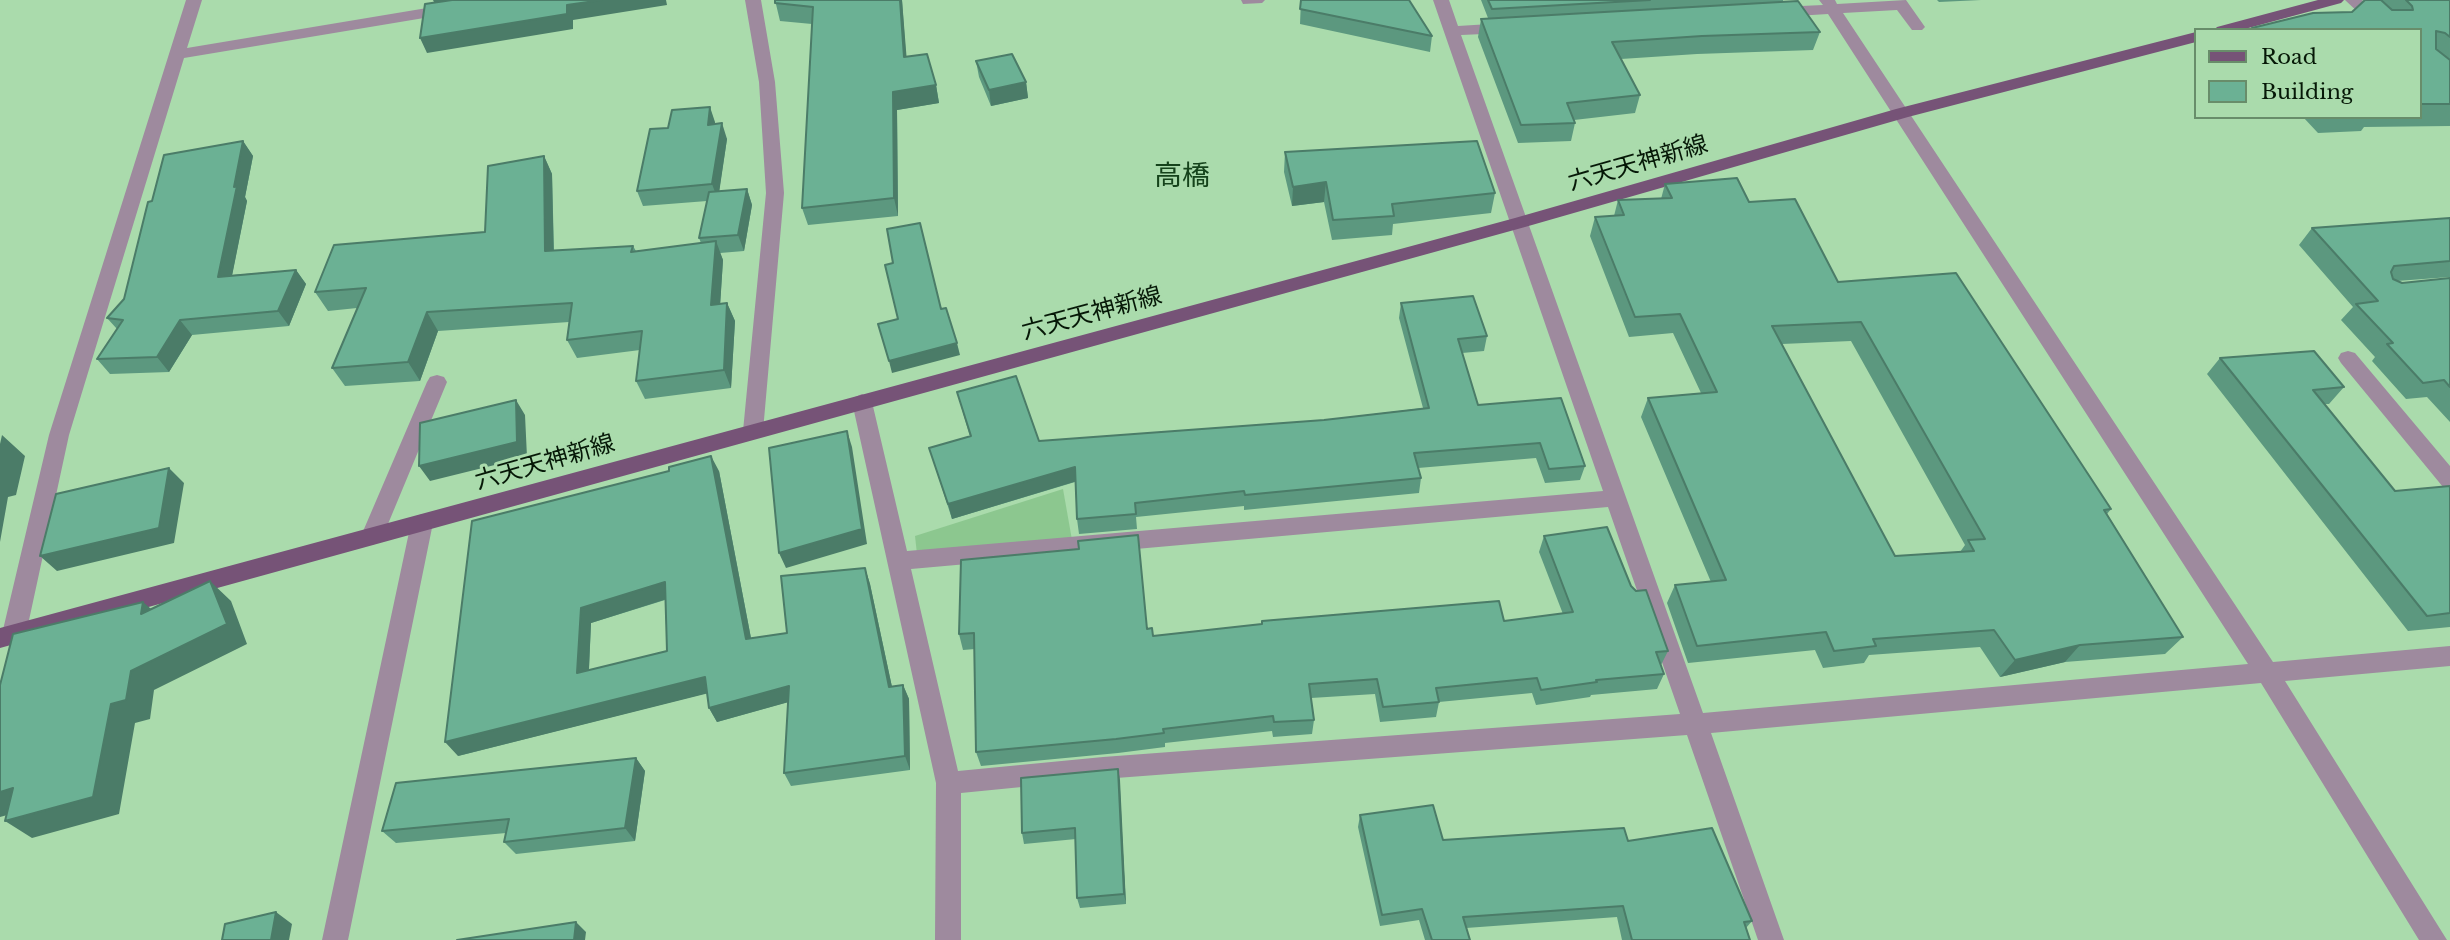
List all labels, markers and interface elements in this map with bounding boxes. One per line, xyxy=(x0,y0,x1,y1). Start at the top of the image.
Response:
legend xyxy=(2194,28,2422,119)
text: Road xyxy=(2261,44,2317,70)
text: Building xyxy=(2261,79,2353,105)
street label: 六天天神新線 xyxy=(1565,130,1711,198)
district label: 高橋 xyxy=(1154,160,1210,194)
street label: 六天天神新線 xyxy=(1019,281,1165,347)
street label: 六天天神新線 xyxy=(472,429,618,497)

